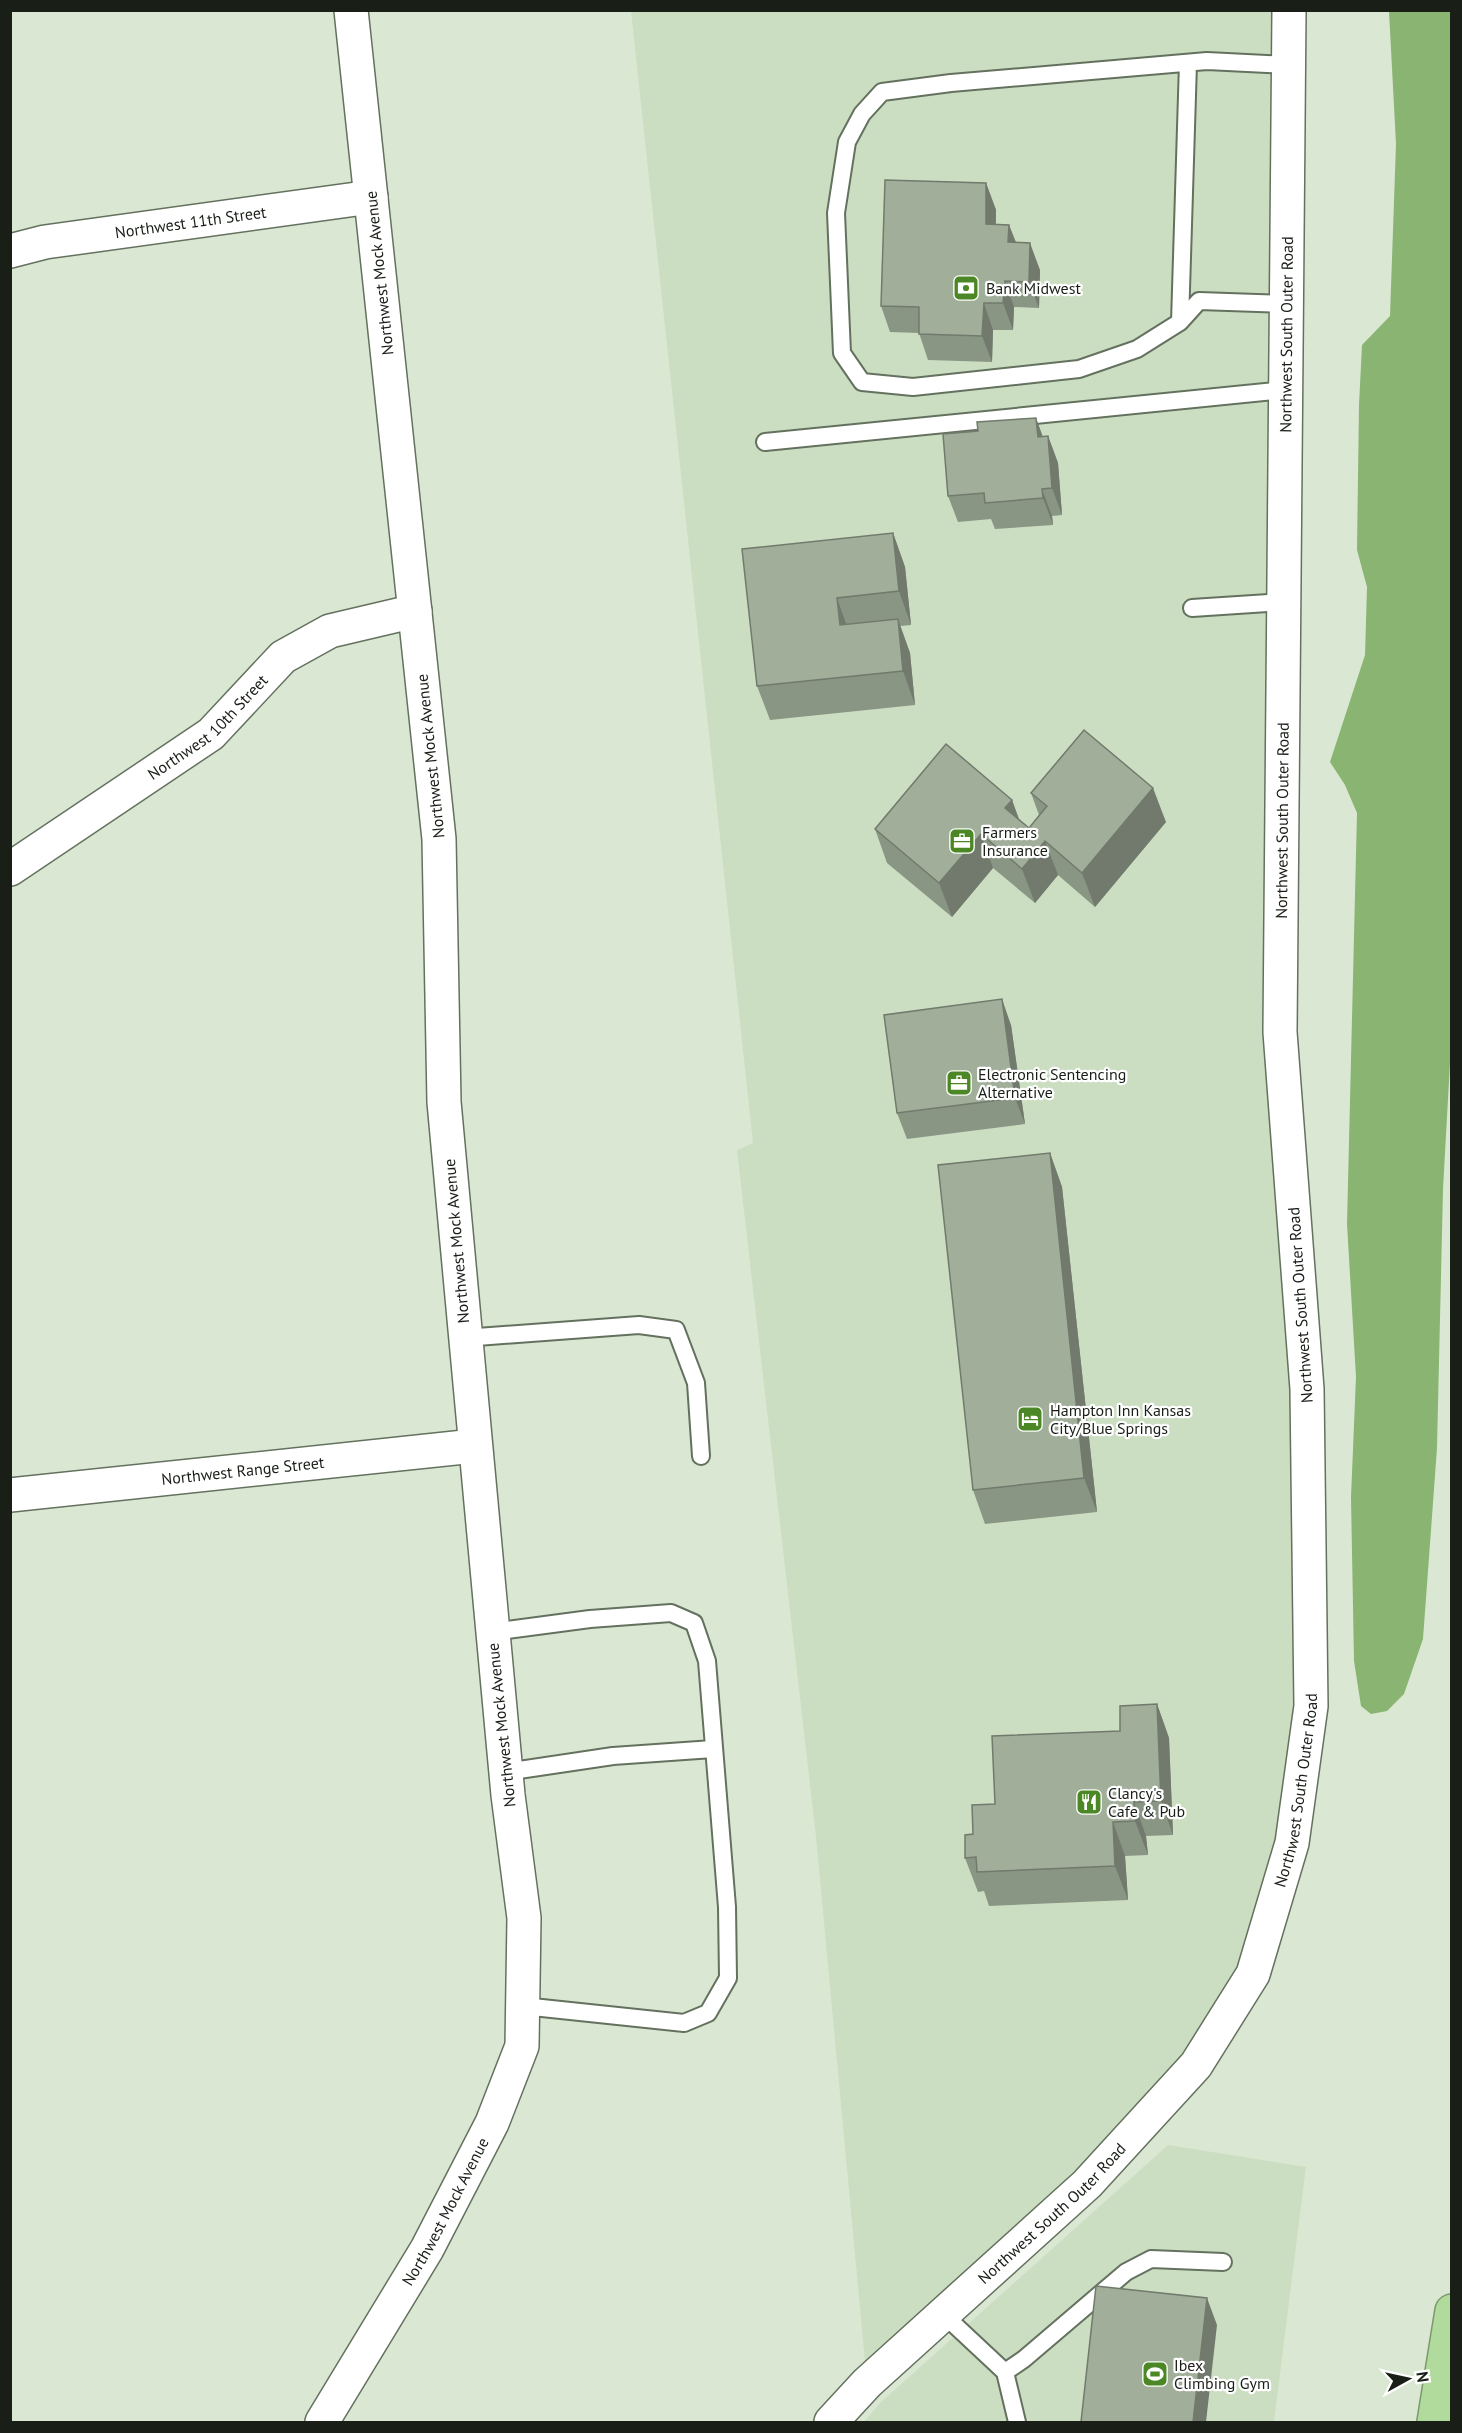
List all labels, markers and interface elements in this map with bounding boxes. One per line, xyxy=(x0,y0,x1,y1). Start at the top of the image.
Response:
street label: Northwest Mock Avenue xyxy=(360,190,398,356)
street label: Northwest 11th Street xyxy=(114,202,268,242)
street label: Northwest South Outer Road xyxy=(1275,236,1297,433)
bank icon: Bank Midwest xyxy=(951,273,981,303)
place label: Bank Midwest xyxy=(986,278,1081,298)
street label: Northwest 10th Street xyxy=(144,670,272,784)
street label: Northwest Mock Avenue xyxy=(411,673,449,839)
street label: Northwest South Outer Road xyxy=(1271,722,1293,919)
place label: Farmers Insurance xyxy=(982,822,1048,860)
office icon: Farmers Insurance xyxy=(947,826,977,856)
place label: Electronic Sentencing Alternative xyxy=(978,1064,1126,1102)
office icon: Electronic Sentencing Alternative xyxy=(944,1068,974,1098)
street label: Northwest Mock Avenue xyxy=(439,1158,473,1324)
street label: Northwest South Outer Road xyxy=(1283,1206,1317,1404)
place label: Hampton Inn Kansas City/Blue Springs xyxy=(1050,1400,1191,1438)
hotel icon: Hampton Inn Kansas City/Blue Springs xyxy=(1015,1404,1045,1434)
street label: Northwest Range Street xyxy=(160,1452,326,1489)
street label: Northwest Mock Avenue xyxy=(482,1642,520,1808)
street label: Northwest South Outer Road xyxy=(1269,1693,1321,1889)
place label: Clancy's Cafe & Pub xyxy=(1108,1783,1185,1821)
restaurant icon: Clancy's Cafe & Pub xyxy=(1074,1787,1104,1817)
street label: Northwest Mock Avenue xyxy=(397,2134,493,2289)
street label: Northwest South Outer Road xyxy=(974,2139,1130,2288)
north arrow xyxy=(1378,2349,1438,2409)
place label: Ibex Climbing Gym xyxy=(1174,2355,1270,2393)
sports icon: Ibex Climbing Gym xyxy=(1140,2359,1170,2389)
text: N xyxy=(1412,2370,1433,2384)

